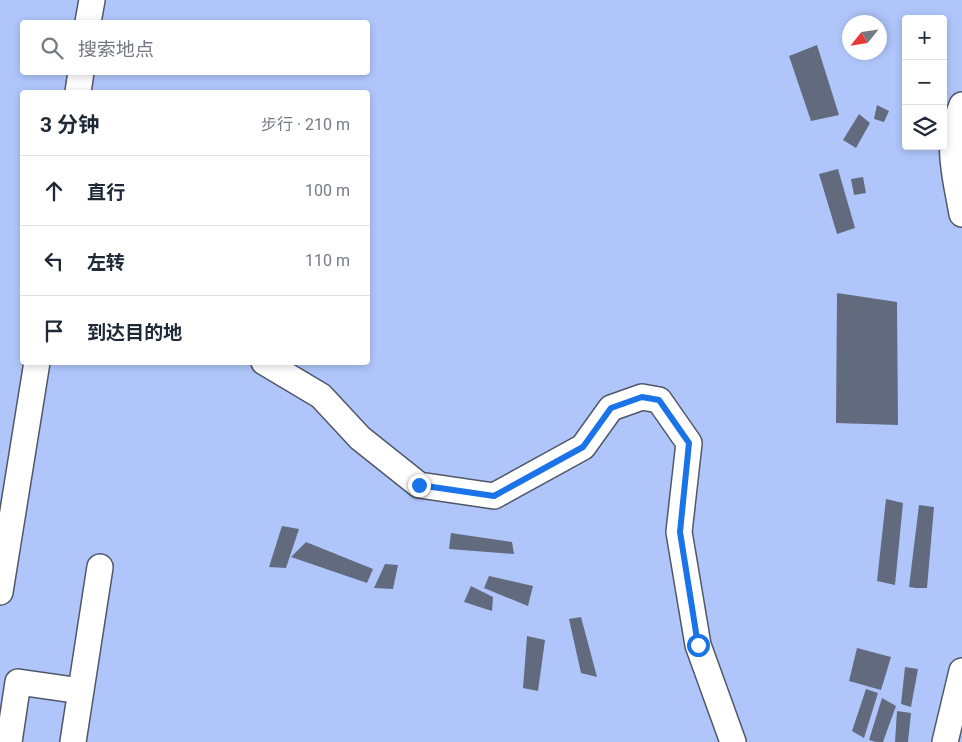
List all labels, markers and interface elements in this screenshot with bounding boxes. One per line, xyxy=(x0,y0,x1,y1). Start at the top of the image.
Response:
north arrow xyxy=(842,15,887,60)
map controls xyxy=(902,15,947,150)
button: + xyxy=(902,15,947,60)
search box xyxy=(20,20,370,75)
icon: search xyxy=(38,34,66,62)
text: 搜索地点 xyxy=(78,38,154,61)
button: − xyxy=(902,60,947,105)
button: layers xyxy=(902,105,947,150)
text: 3 分钟 xyxy=(40,113,99,137)
text: 步行 · 210 m xyxy=(261,115,350,134)
icon: ahead xyxy=(40,177,68,205)
text: 直行 xyxy=(87,181,125,204)
text: 100 m xyxy=(305,181,350,200)
icon: left xyxy=(40,247,68,275)
text: 左转 xyxy=(87,251,125,274)
text: 110 m xyxy=(305,251,350,270)
icon: arrive xyxy=(40,317,68,345)
text: 到达目的地 xyxy=(87,321,182,344)
route end xyxy=(408,474,431,497)
route start xyxy=(687,634,710,657)

